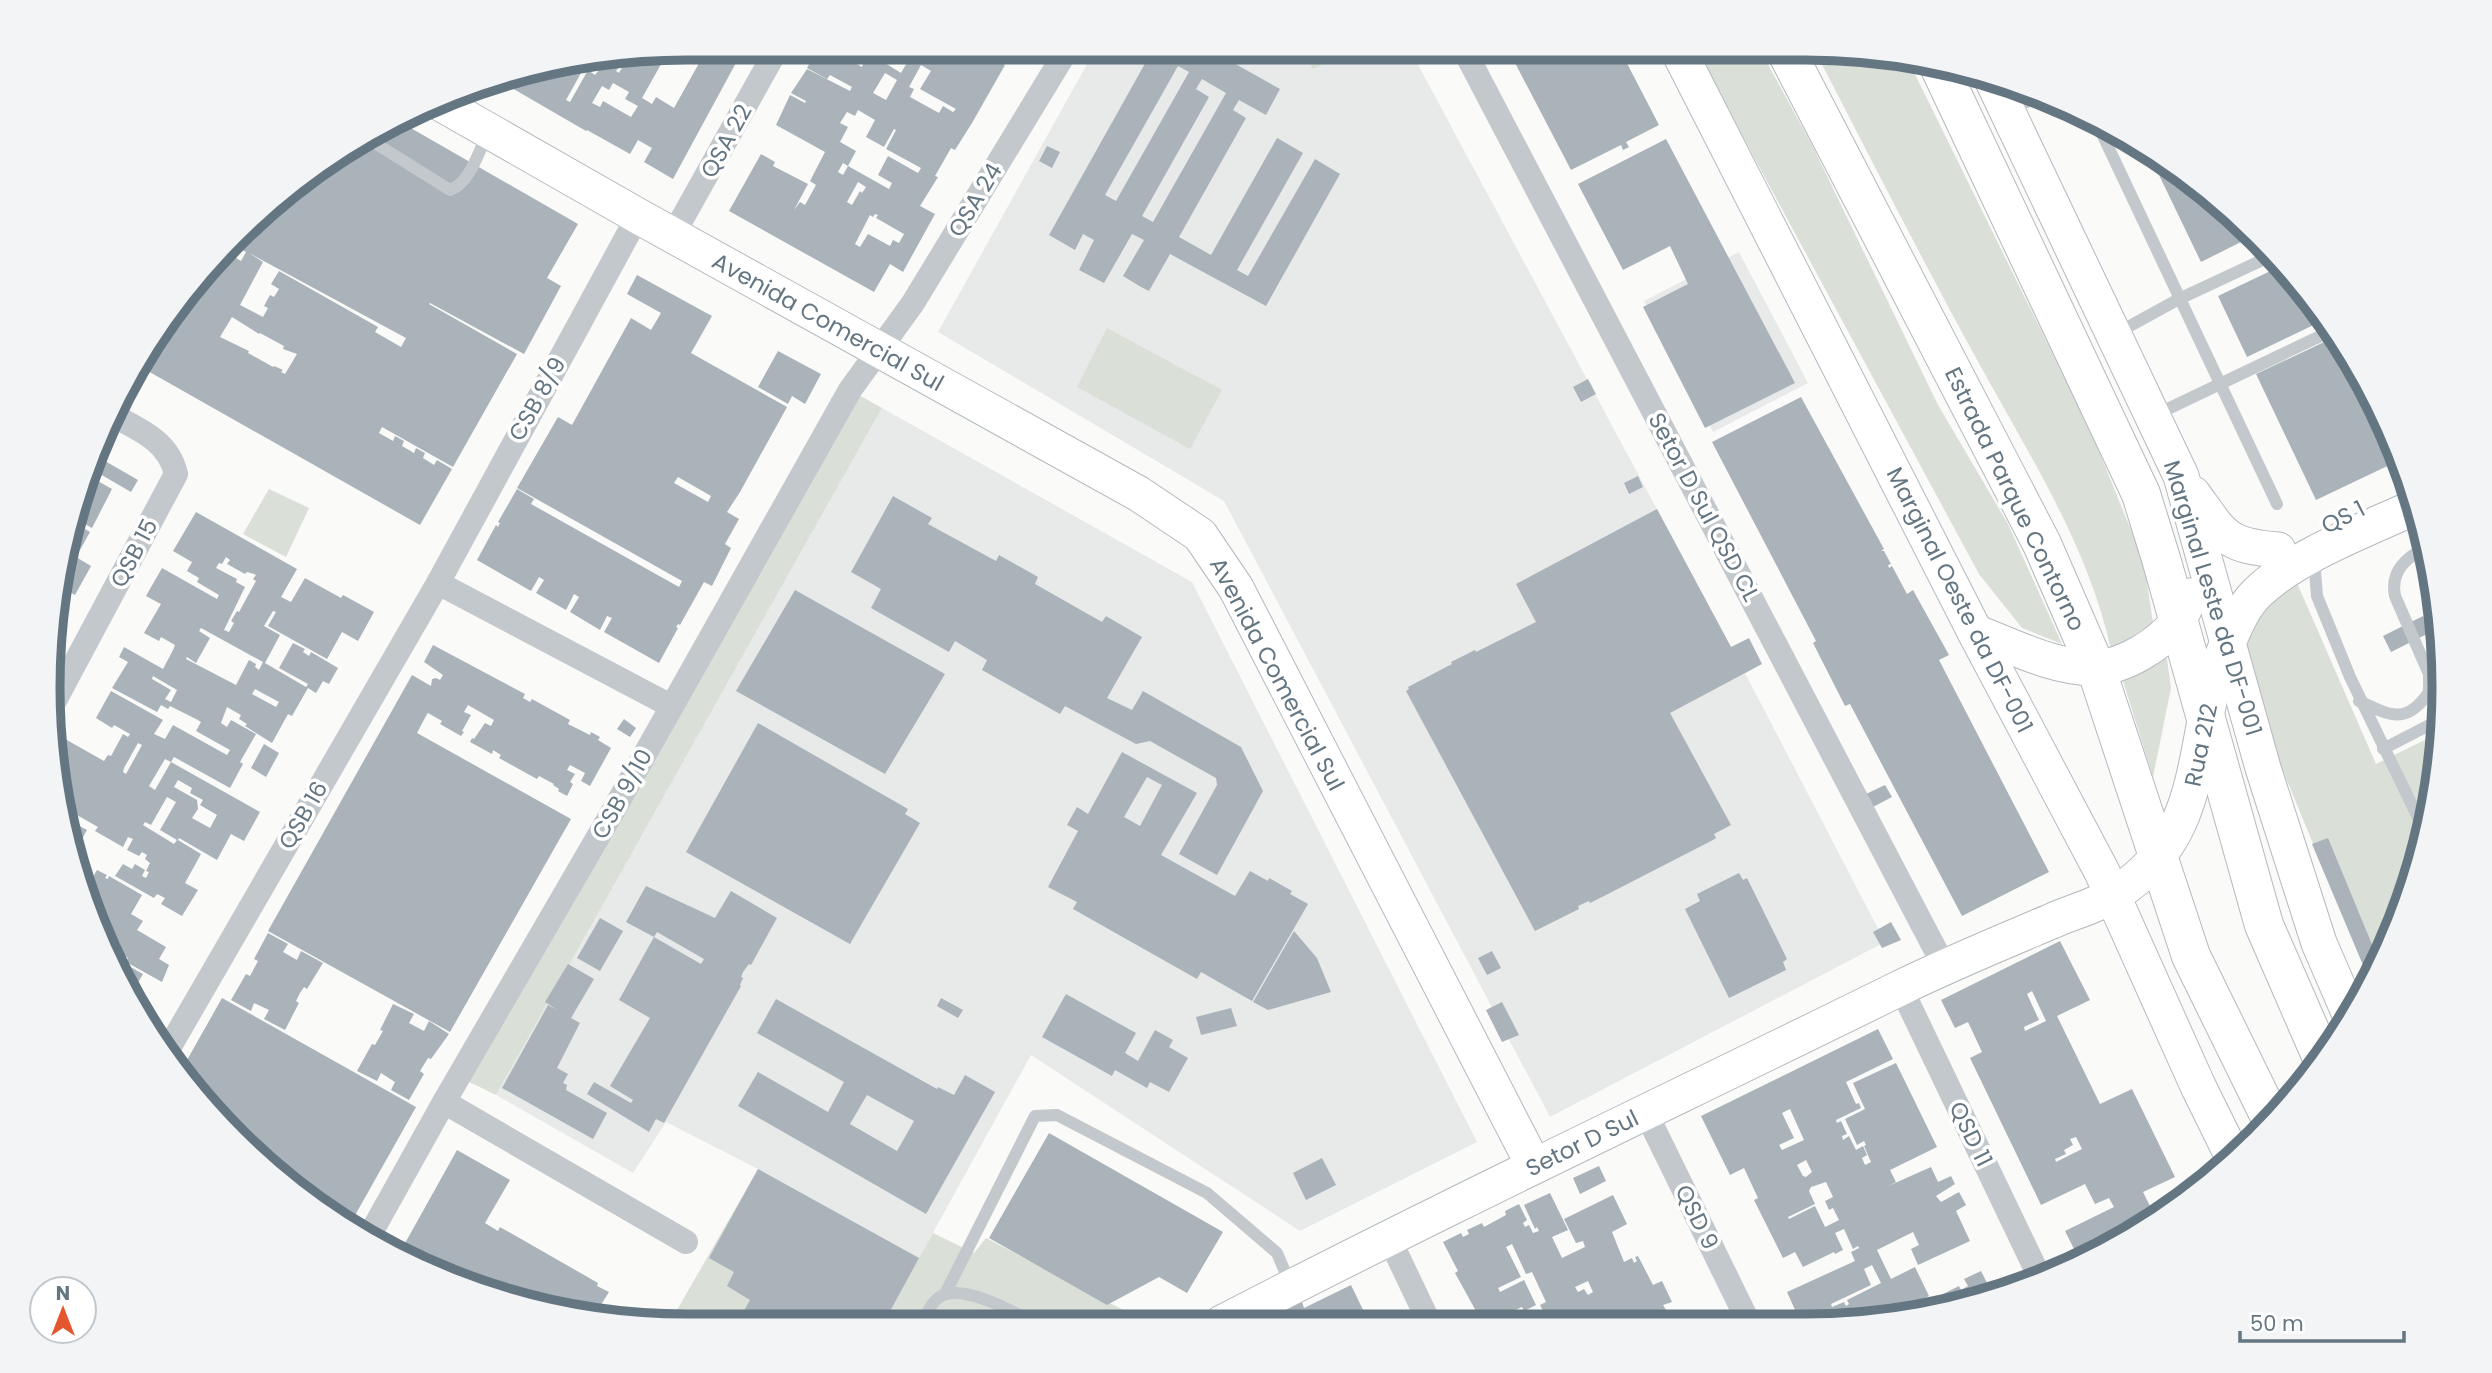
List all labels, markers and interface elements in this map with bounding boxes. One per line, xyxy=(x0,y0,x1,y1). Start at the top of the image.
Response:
street label: QSA 22 xyxy=(693,98,759,184)
street label: QSA 24 xyxy=(940,157,1010,243)
street label: Avenida Comercial Sul xyxy=(706,245,950,399)
street label: CSB 8/9 xyxy=(501,351,573,447)
street label: Estrada Parque Contorno xyxy=(1937,362,2093,636)
street label: Setor D Sul QSD CL xyxy=(1641,407,1767,607)
street label: Marginal Leste da DF-001 xyxy=(2156,456,2270,740)
street label: Marginal Oeste da DF-001 xyxy=(1879,462,2041,738)
street label: QS 1 xyxy=(2316,492,2370,542)
street label: QSB 15 xyxy=(103,513,165,593)
street label: Avenida Comercial Sul xyxy=(1202,552,1352,796)
street label: Rua 212 xyxy=(2177,700,2225,790)
street label: CSB 9/10 xyxy=(584,743,660,845)
street label: QSB 16 xyxy=(271,775,335,855)
street label: QSD 11 xyxy=(1942,1096,2000,1172)
street label: Setor D Sul xyxy=(1520,1102,1644,1184)
street label: QSD 9 xyxy=(1668,1179,1726,1255)
north arrow xyxy=(28,1275,98,1345)
text: N xyxy=(56,1280,70,1307)
scale bar xyxy=(2240,1300,2404,1344)
text: 50 m xyxy=(2250,1309,2304,1338)

